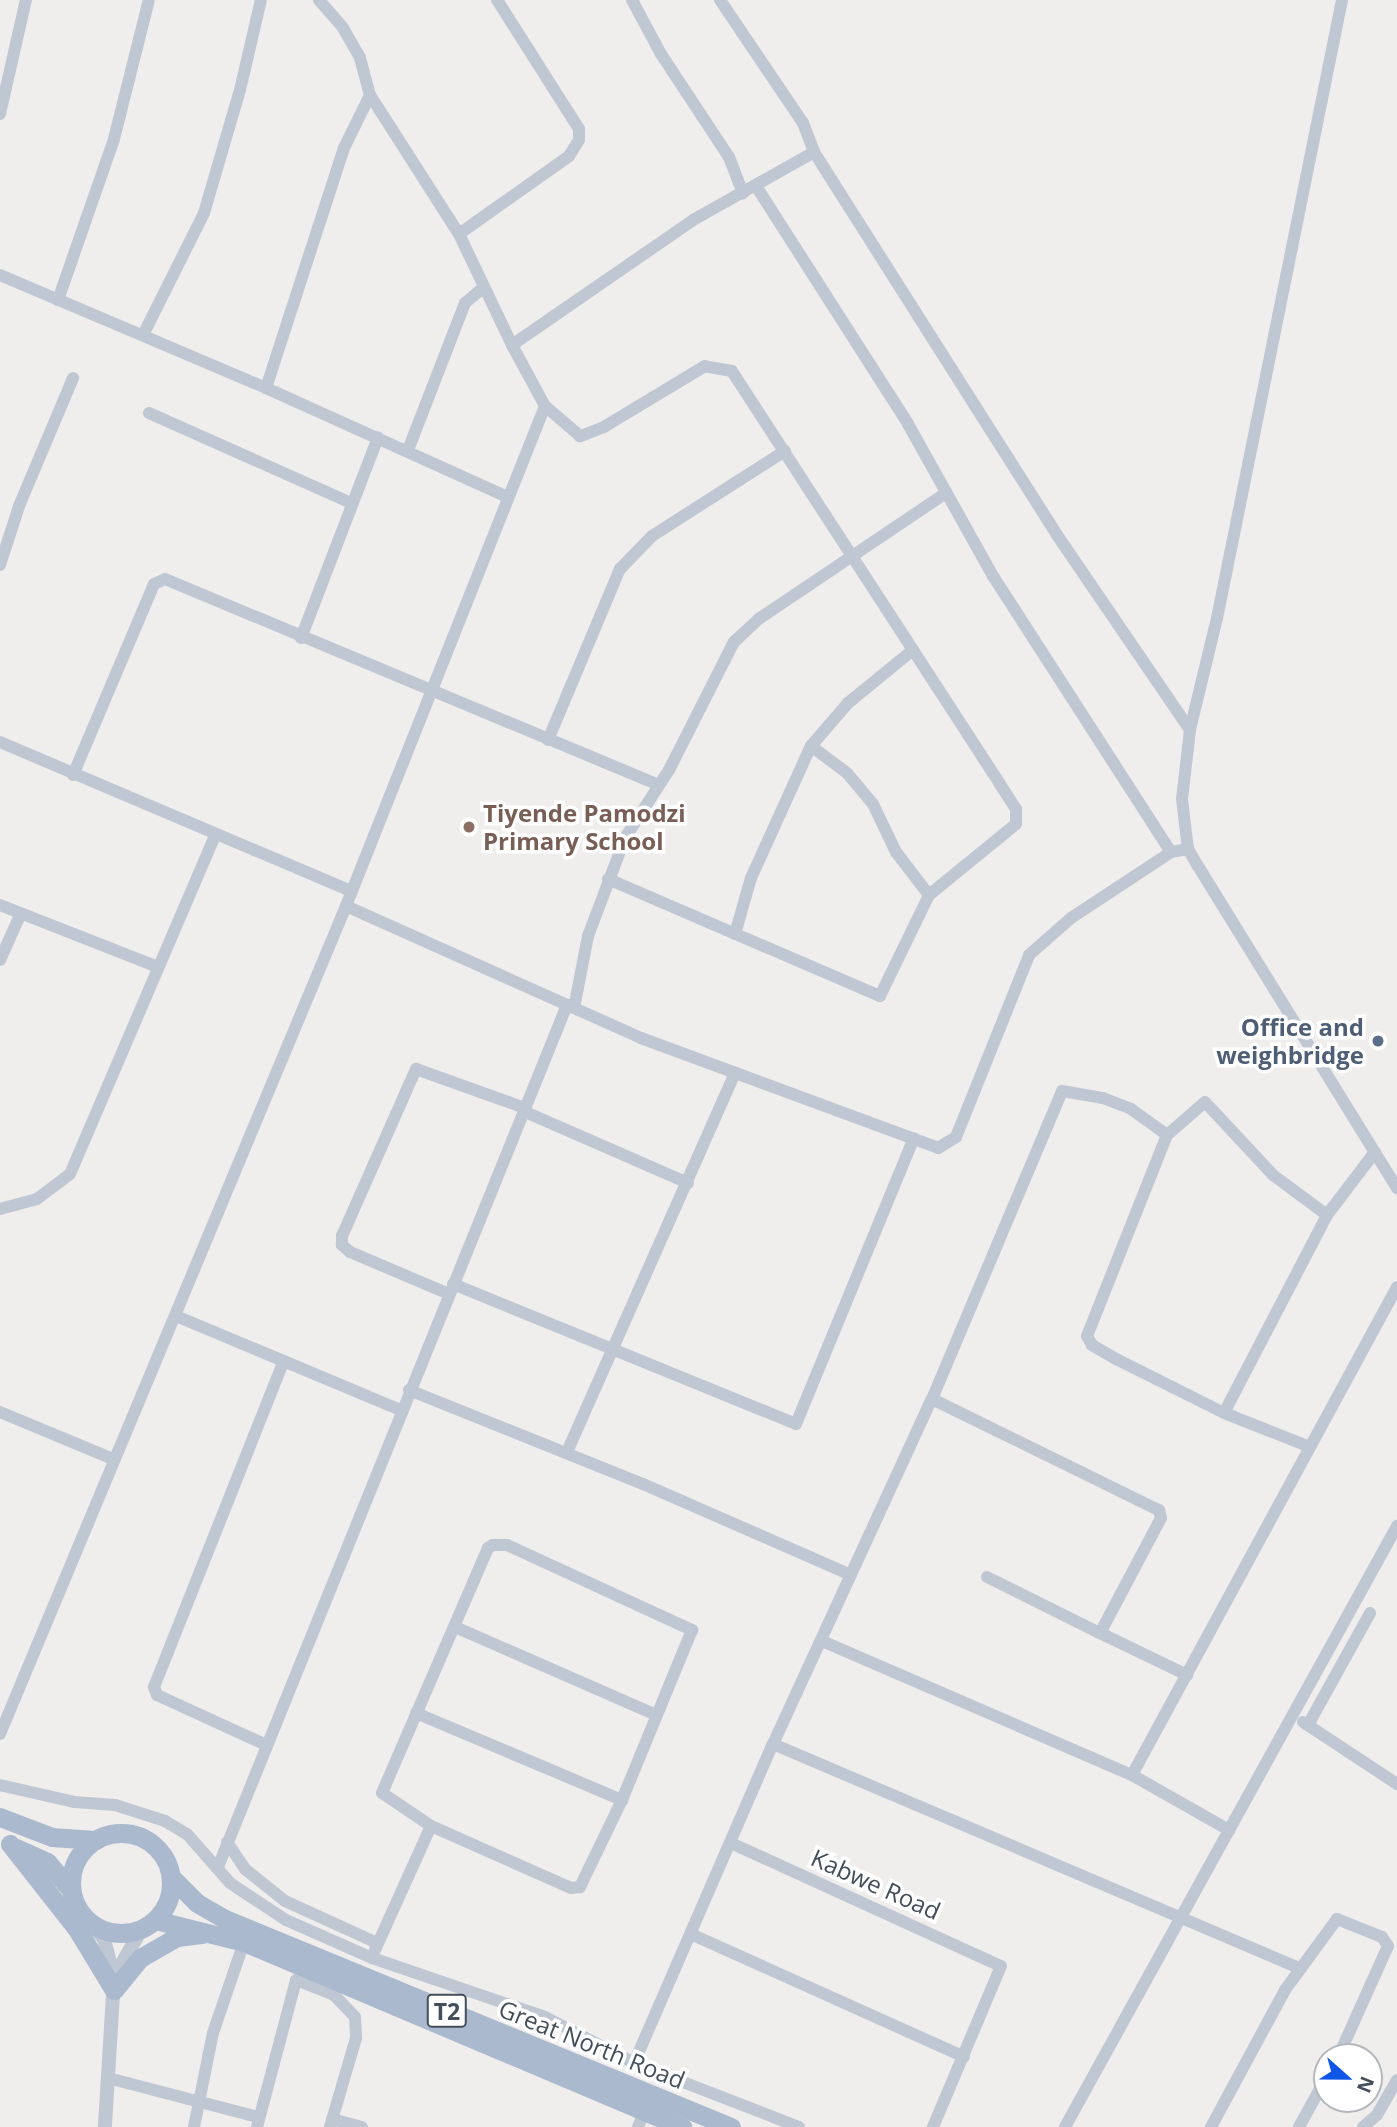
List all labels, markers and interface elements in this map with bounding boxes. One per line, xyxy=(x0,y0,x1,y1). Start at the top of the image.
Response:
place label: Tiyende Pamodzi Primary School xyxy=(483,799,686,855)
marker: Tiyende Pamodzi Primary School xyxy=(461,819,477,835)
place label: Office and weighbridge xyxy=(1216,1013,1364,1069)
marker: Office and weighbridge xyxy=(1370,1033,1386,1049)
street label: Kabwe Road xyxy=(807,1843,945,1925)
road number: T2 xyxy=(426,1992,468,2030)
street label: Great North Road xyxy=(495,1994,689,2094)
north arrow xyxy=(1313,2043,1383,2113)
text: N xyxy=(1351,2073,1381,2097)

